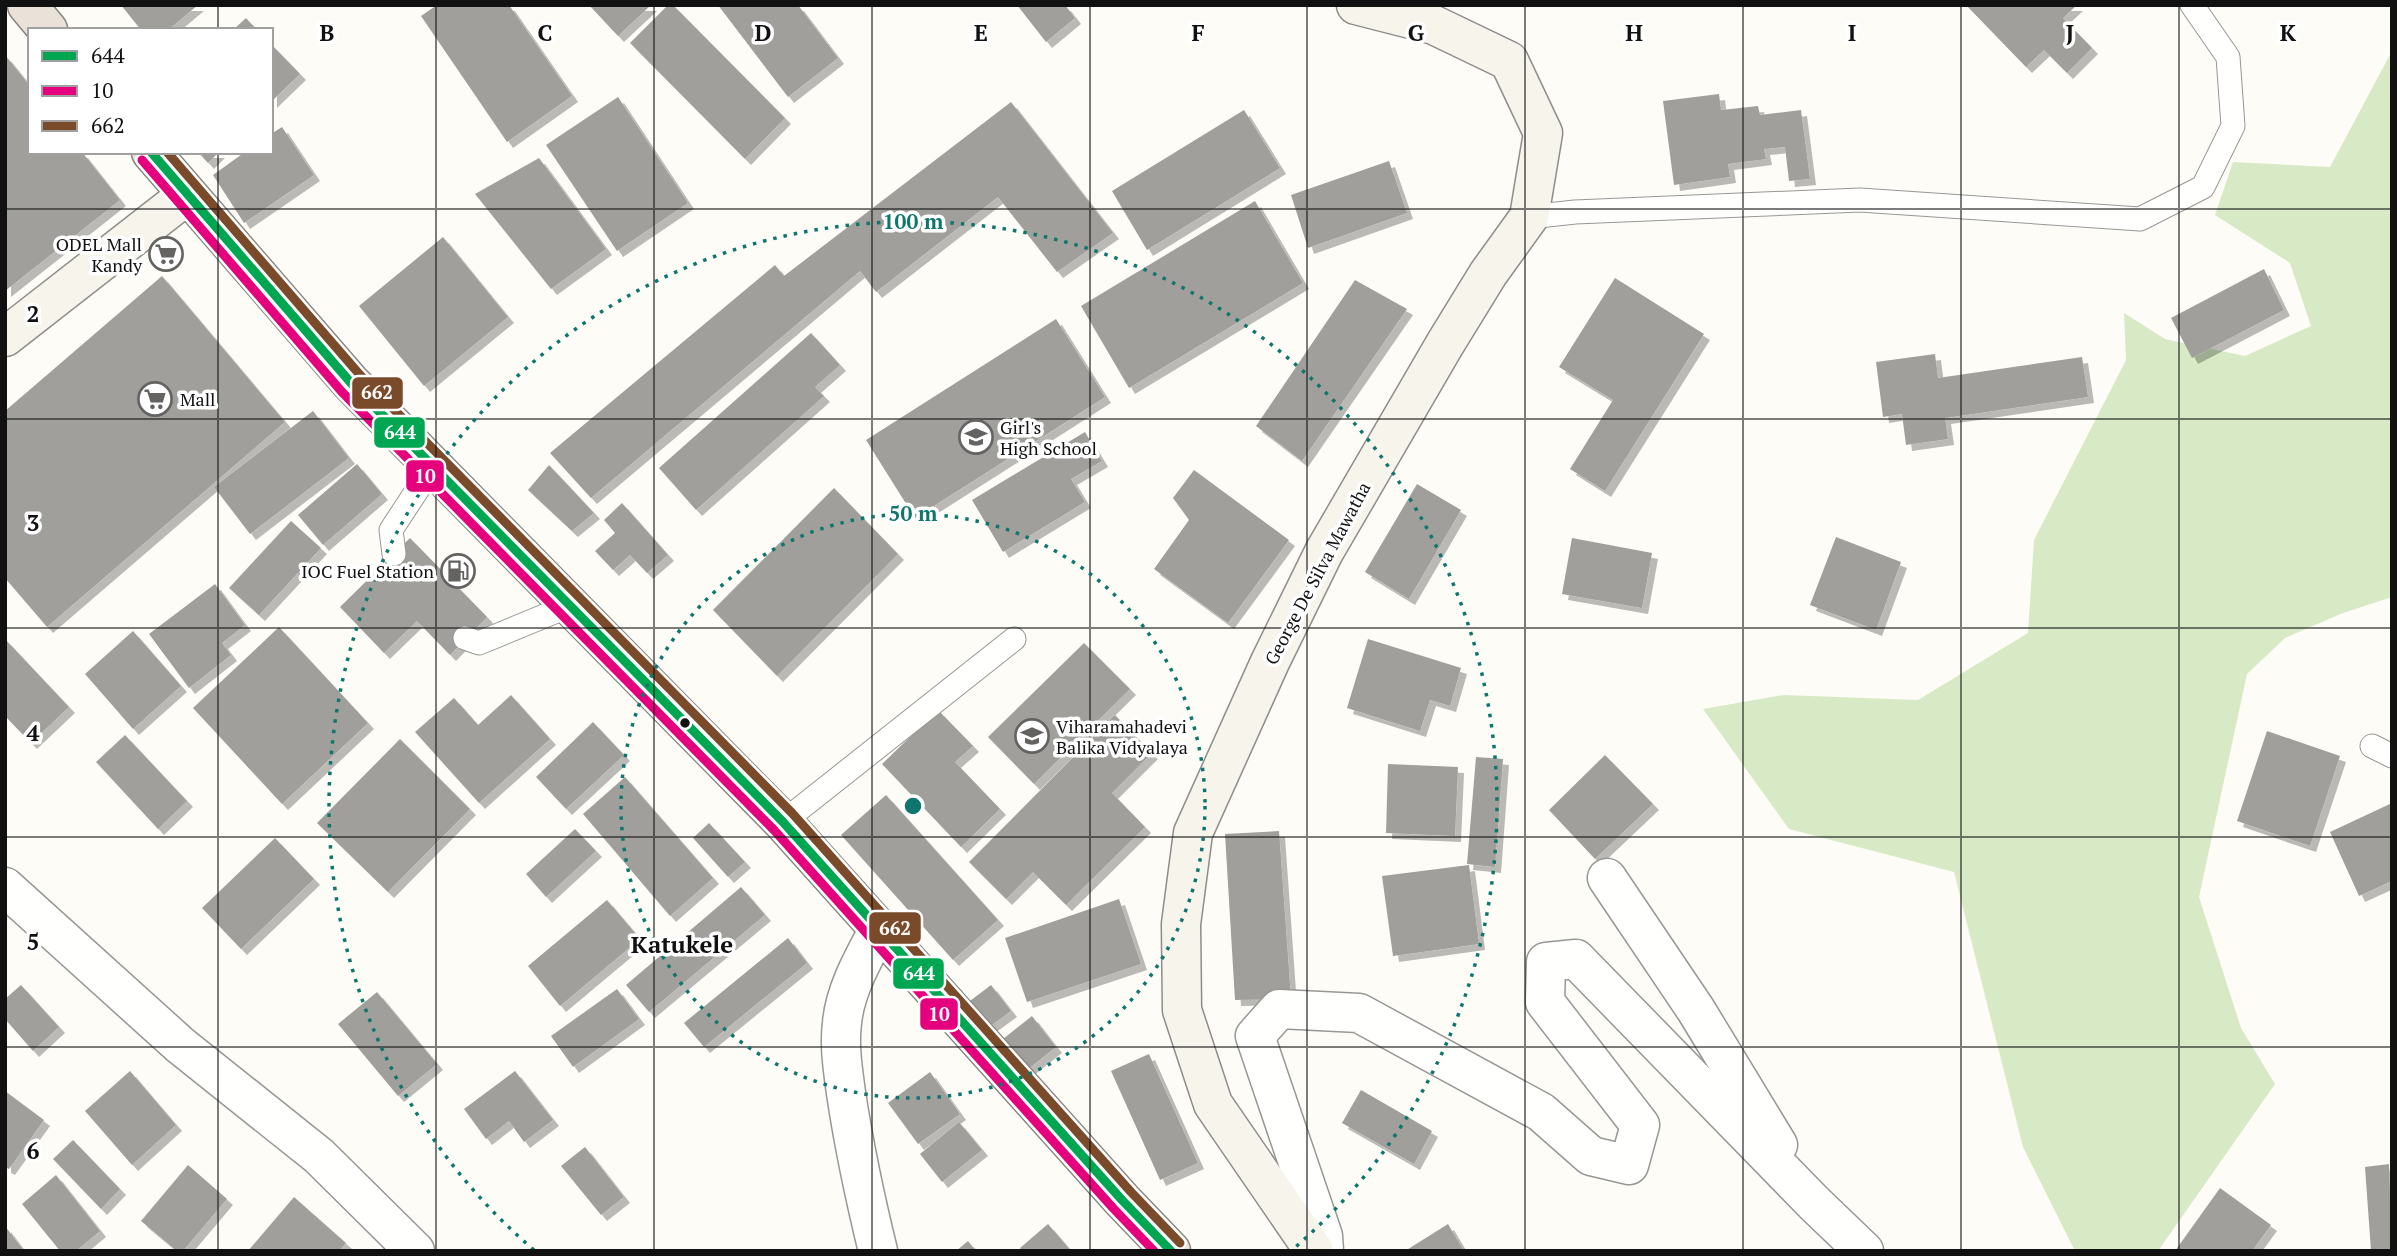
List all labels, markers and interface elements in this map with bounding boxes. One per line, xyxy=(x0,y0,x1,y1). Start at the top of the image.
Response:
text: B xyxy=(320,17,335,48)
text: C xyxy=(538,17,553,48)
text: D xyxy=(755,17,772,48)
text: E xyxy=(974,17,988,48)
text: F xyxy=(1191,17,1205,48)
text: G xyxy=(1408,17,1425,48)
text: H xyxy=(1625,17,1643,48)
text: I xyxy=(1848,17,1856,48)
text: J xyxy=(2066,17,2074,48)
text: K xyxy=(2280,17,2297,48)
legend xyxy=(28,28,273,154)
text: 644 xyxy=(91,41,125,69)
text: 10 xyxy=(91,76,113,104)
text: 662 xyxy=(91,111,125,139)
text: 100 m xyxy=(883,207,944,235)
place label: ODEL Mall Kandy xyxy=(56,232,143,277)
supermarket icon: ODEL Mall Kandy xyxy=(147,235,185,273)
text: 2 xyxy=(27,298,40,329)
line badge: 662 xyxy=(351,376,404,410)
text: 662 xyxy=(361,379,393,404)
supermarket icon: Mall xyxy=(136,380,174,418)
place label: Mall xyxy=(180,387,216,411)
place label: Girl's High School xyxy=(1000,415,1097,460)
line badge: 644 xyxy=(373,416,426,449)
school or university icon: Girl's High School xyxy=(957,418,995,456)
text: 644 xyxy=(384,419,416,444)
line badge: 10 xyxy=(405,459,445,493)
text: 10 xyxy=(414,463,436,488)
street label: George De Silva Mawatha xyxy=(1259,477,1375,669)
text: 50 m xyxy=(889,499,938,527)
text: 3 xyxy=(27,507,40,538)
fuel station icon: IOC Fuel Station xyxy=(439,552,477,590)
place label: IOC Fuel Station xyxy=(301,559,434,583)
place label: Viharamahadevi Balika Vidyalaya xyxy=(1056,714,1188,759)
unlabelled marker xyxy=(678,716,692,730)
text: 4 xyxy=(27,717,40,748)
school or university icon: Viharamahadevi Balika Vidyalaya xyxy=(1013,717,1051,755)
centre of rings xyxy=(901,794,925,818)
line badge: 662 xyxy=(868,911,922,945)
text: 662 xyxy=(879,915,911,940)
text: 5 xyxy=(27,926,40,957)
district label: Katukele xyxy=(631,928,733,960)
line badge: 644 xyxy=(892,957,945,990)
text: 644 xyxy=(903,960,935,985)
line badge: 10 xyxy=(919,997,959,1031)
text: 10 xyxy=(928,1001,950,1026)
text: 6 xyxy=(27,1135,40,1166)

